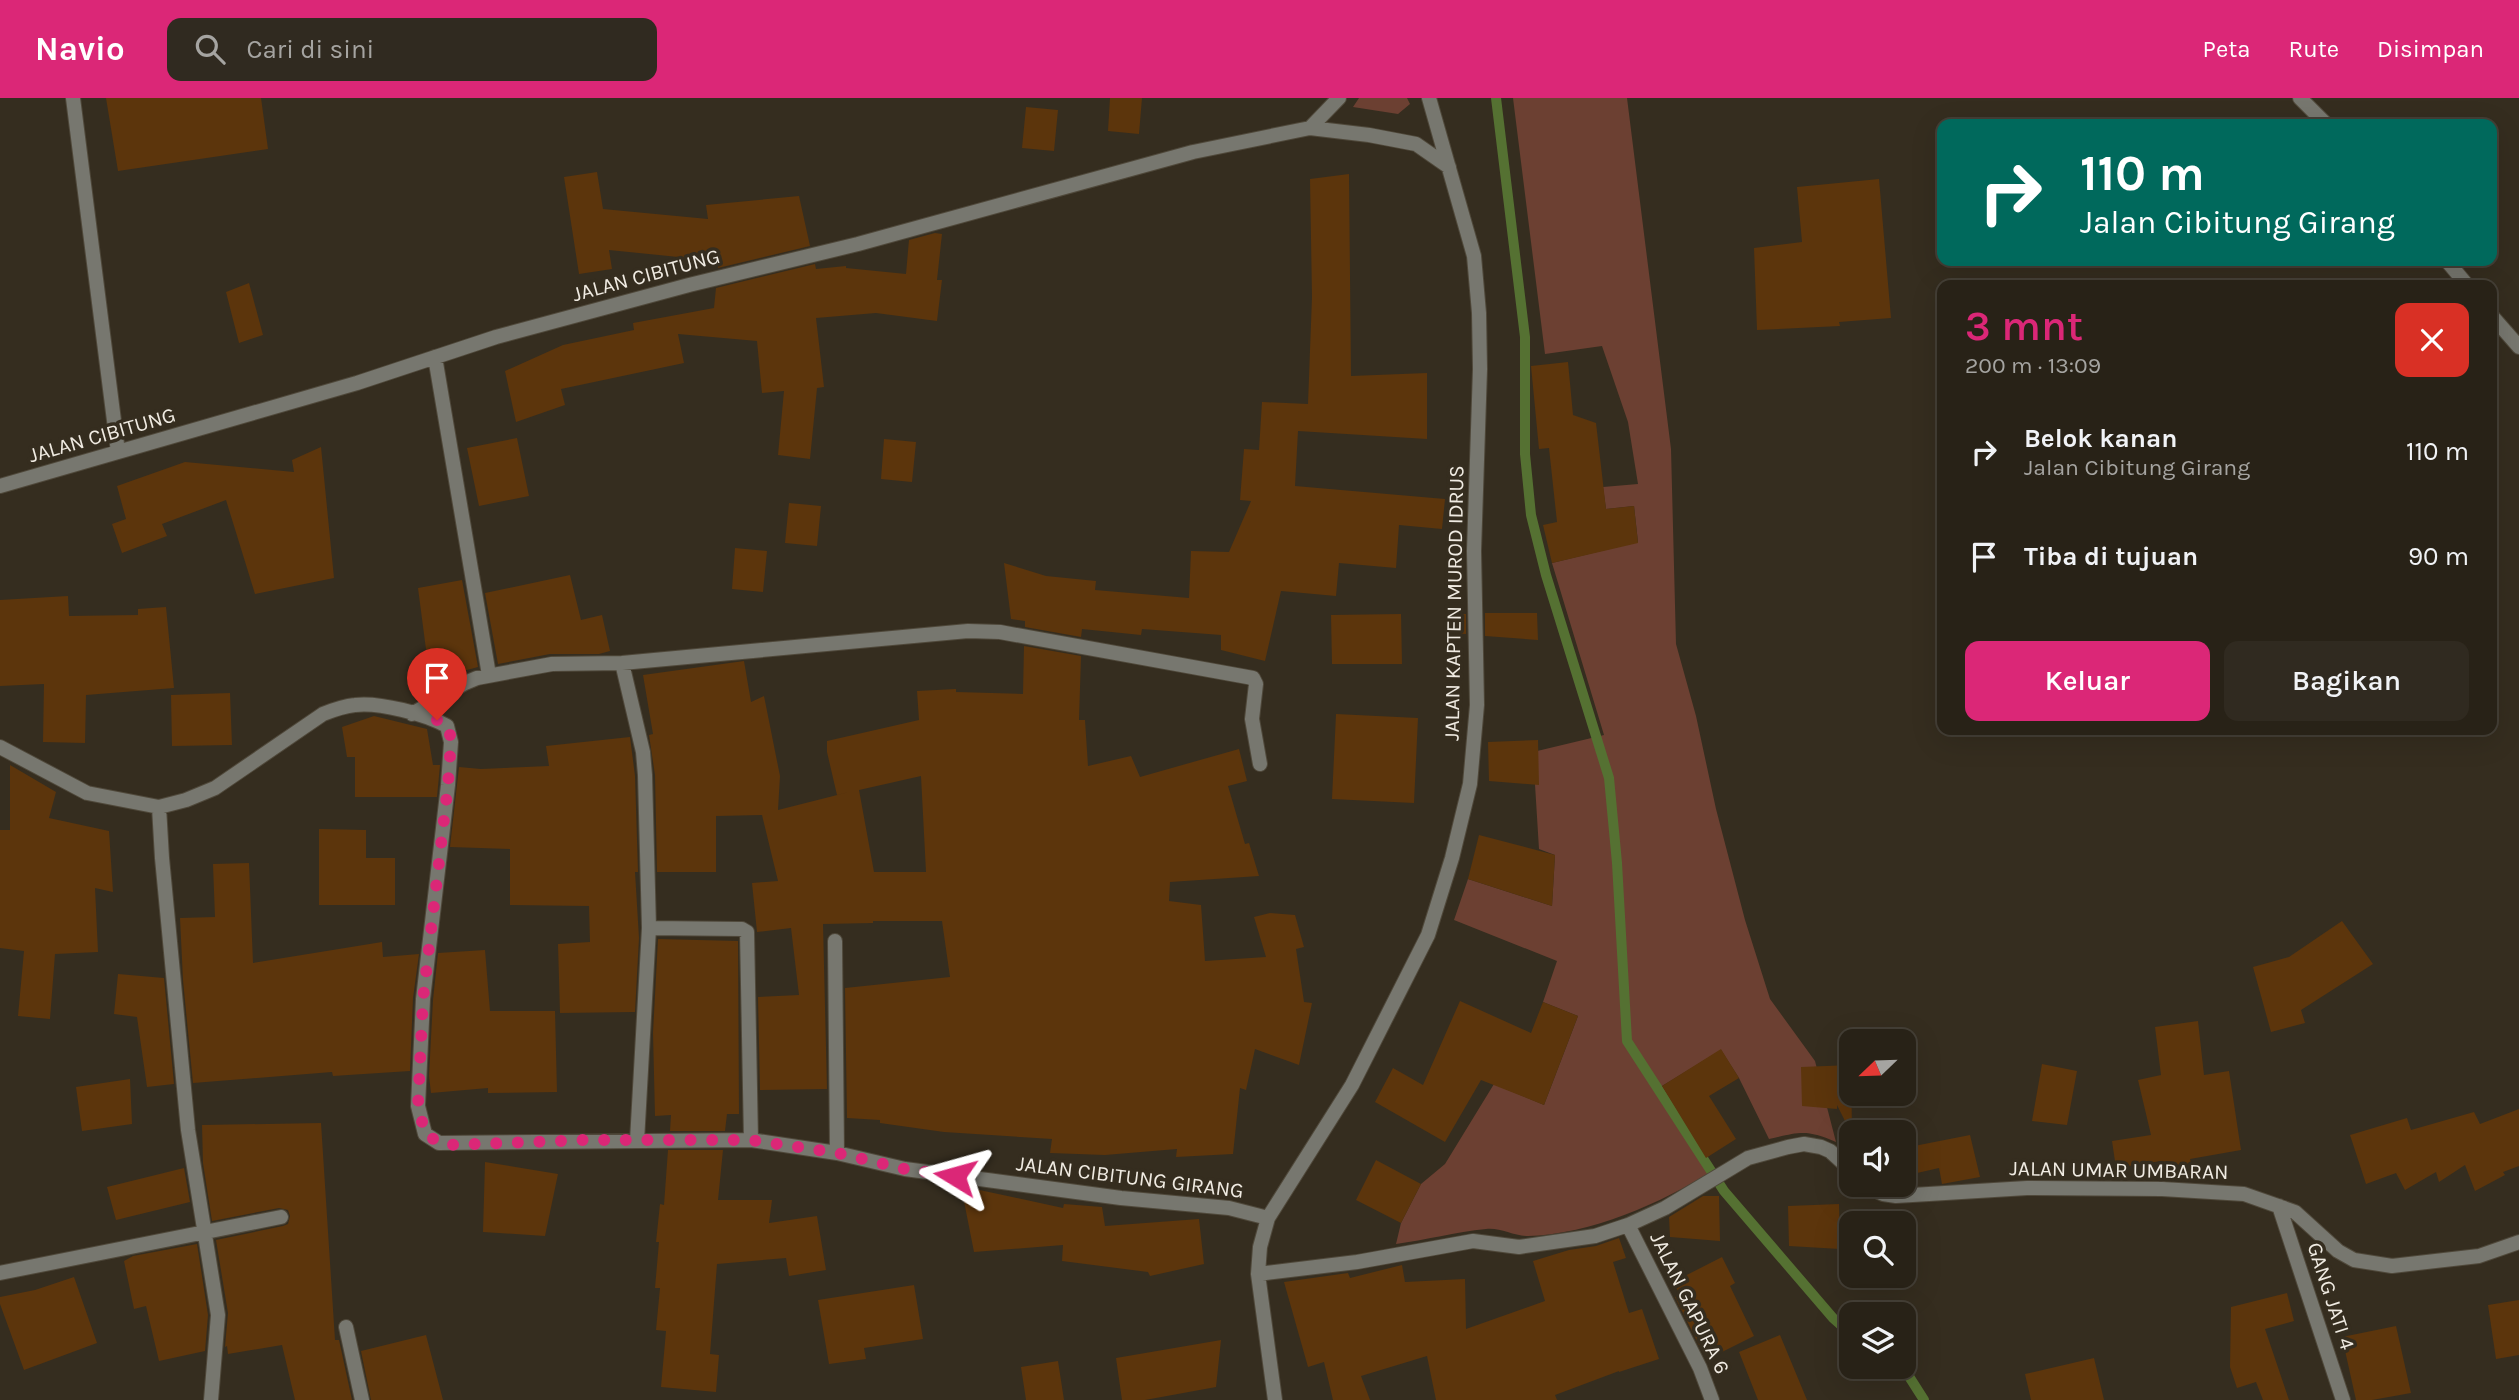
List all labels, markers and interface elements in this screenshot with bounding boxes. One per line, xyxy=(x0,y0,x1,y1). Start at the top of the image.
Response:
search box xyxy=(167,18,657,81)
text: Navio xyxy=(35,30,125,68)
icon: search xyxy=(191,30,229,68)
text: Cari di sini xyxy=(247,34,374,65)
text: Peta xyxy=(2203,35,2250,63)
text: Rute xyxy=(2288,35,2339,63)
text: Disimpan xyxy=(2377,35,2484,63)
text: 110 m xyxy=(2080,145,2205,202)
icon: right xyxy=(1965,147,2056,238)
text: Jalan Cibitung Girang xyxy=(2080,204,2395,241)
street label: JALAN CIBITUNG xyxy=(570,244,722,306)
text: 3 mnt xyxy=(1965,301,2083,351)
button: close xyxy=(2395,303,2469,377)
text: 200 m · 13:09 xyxy=(1965,352,2101,379)
street label: JALAN CIBITUNG xyxy=(26,403,178,467)
text: Belok kanan xyxy=(2024,423,2177,454)
icon: right xyxy=(1965,433,2003,471)
text: 110 m xyxy=(2406,436,2469,467)
text: Jalan Cibitung Girang xyxy=(2024,454,2250,481)
street label: JALAN KAPTEN MUROD IDRUS xyxy=(1440,465,1468,741)
icon: arrive xyxy=(1965,538,2003,576)
text: Tiba di tujuan xyxy=(2024,541,2198,572)
text: 90 m xyxy=(2408,541,2469,572)
button: Keluar xyxy=(1965,641,2210,721)
button: Bagikan xyxy=(2224,641,2469,721)
pin xyxy=(407,648,467,720)
icon: arrive xyxy=(418,659,456,697)
north arrow xyxy=(1839,1029,1916,1106)
map controls xyxy=(1839,1029,1916,1379)
button: sound xyxy=(1839,1120,1916,1197)
position arrow xyxy=(918,1139,992,1213)
street label: JALAN CIBITUNG GIRANG xyxy=(1015,1151,1245,1203)
street label: JALAN UMAR UMBARAN xyxy=(2009,1156,2229,1184)
button: search xyxy=(1839,1211,1916,1288)
street label: JALAN GAPURA 6 xyxy=(1645,1228,1735,1378)
street label: GANG JATI 4 xyxy=(2302,1239,2360,1353)
button: layers xyxy=(1839,1302,1916,1379)

